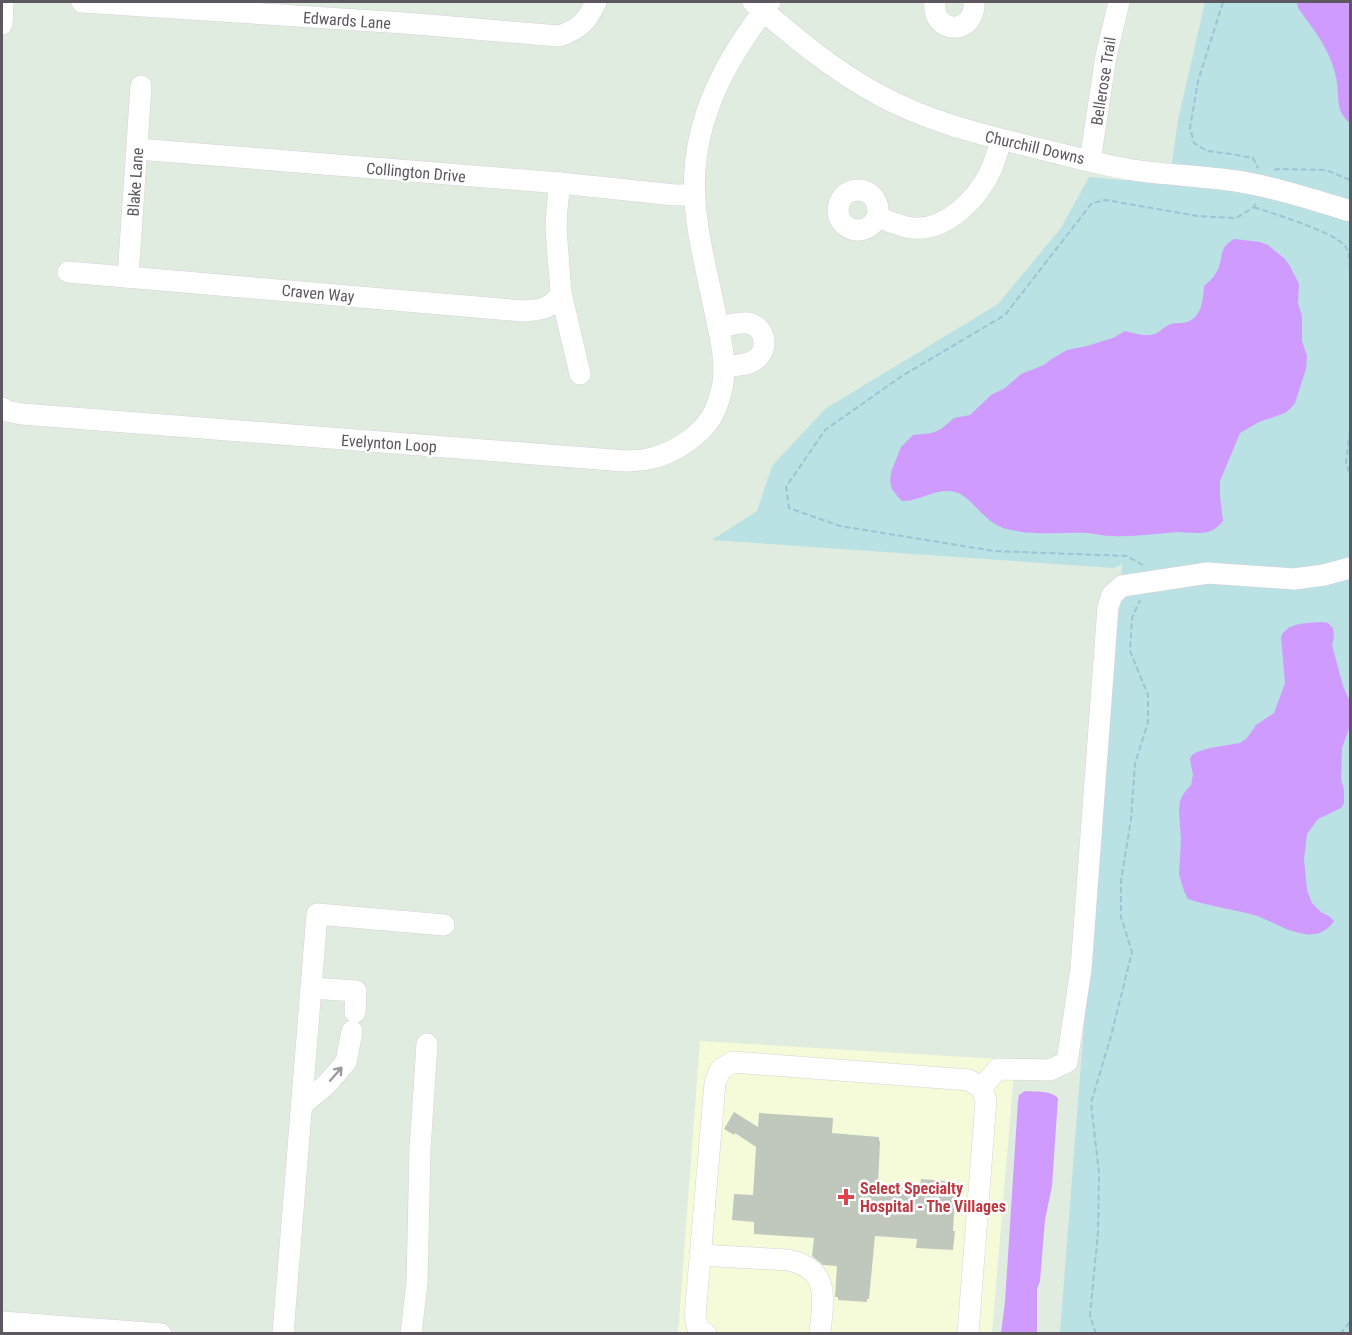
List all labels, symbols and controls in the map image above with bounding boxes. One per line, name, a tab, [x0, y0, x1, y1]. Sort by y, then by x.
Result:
street label: Edwards Lane	[302, 8, 392, 33]
street label: Bellerose Trail	[1087, 35, 1120, 127]
street label: Churchill Downs	[983, 127, 1087, 168]
street label: Blake Lane	[124, 147, 147, 217]
street label: Collington Drive	[365, 159, 466, 186]
street label: Craven Way	[281, 281, 355, 306]
street label: Evelynton Loop	[341, 431, 437, 456]
one-way arrow	[330, 1066, 343, 1082]
place label: Select Specialty Hospital - The Villages	[860, 1179, 1006, 1216]
marker: Select Specialty Hospital - The Villages	[837, 1188, 855, 1206]

